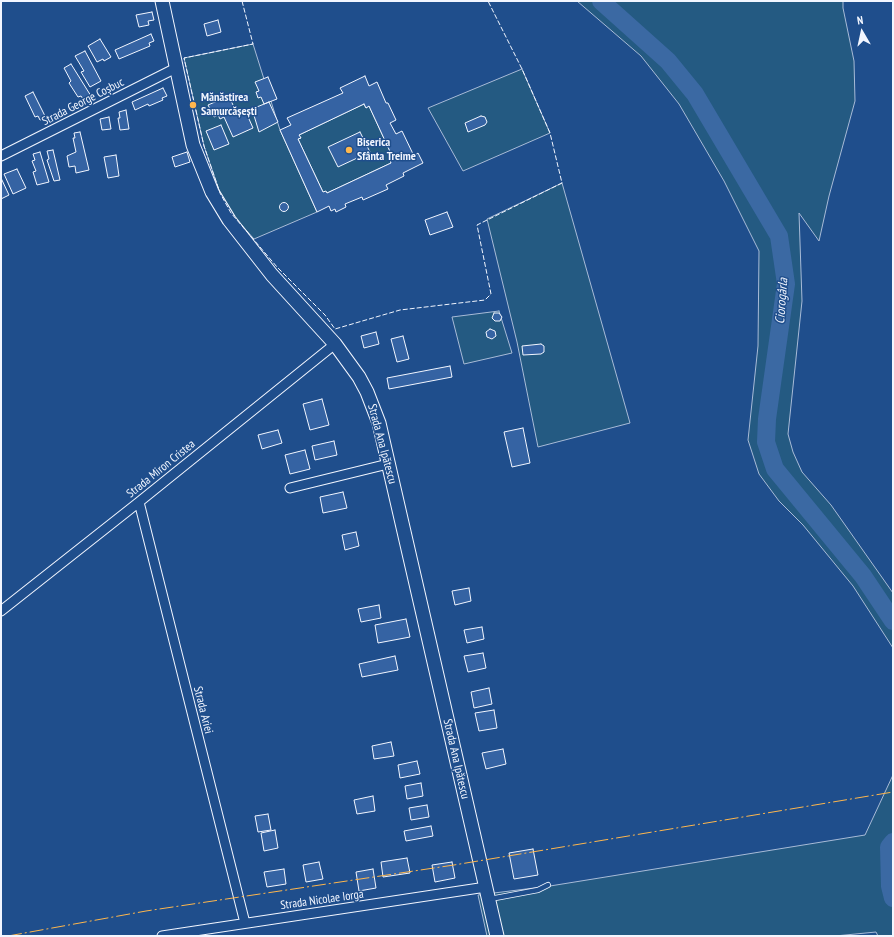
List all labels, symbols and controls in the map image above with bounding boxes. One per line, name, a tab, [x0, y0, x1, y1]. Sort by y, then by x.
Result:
north arrow	[842, 12, 882, 52]
text: N	[856, 13, 864, 28]
street label: Strada George Coșbuc	[40, 75, 126, 129]
place label: Mănăstirea Samurcășești	[201, 91, 257, 119]
marker: Mănăstirea Samurcășești	[188, 100, 198, 110]
place label: Biserica Sfânta Treime	[357, 136, 416, 164]
marker: Biserica Sfânta Treime	[344, 145, 354, 155]
water label: Ciorogârla	[773, 277, 791, 325]
street label: Strada Ana Ipătescu	[364, 403, 400, 485]
street label: Strada Miron Cristea	[124, 437, 198, 501]
street label: Strada Ariei	[190, 685, 216, 735]
street label: Strada Ana Ipătescu	[440, 717, 472, 801]
street label: Strada Nicolae Iorga	[280, 887, 364, 913]

